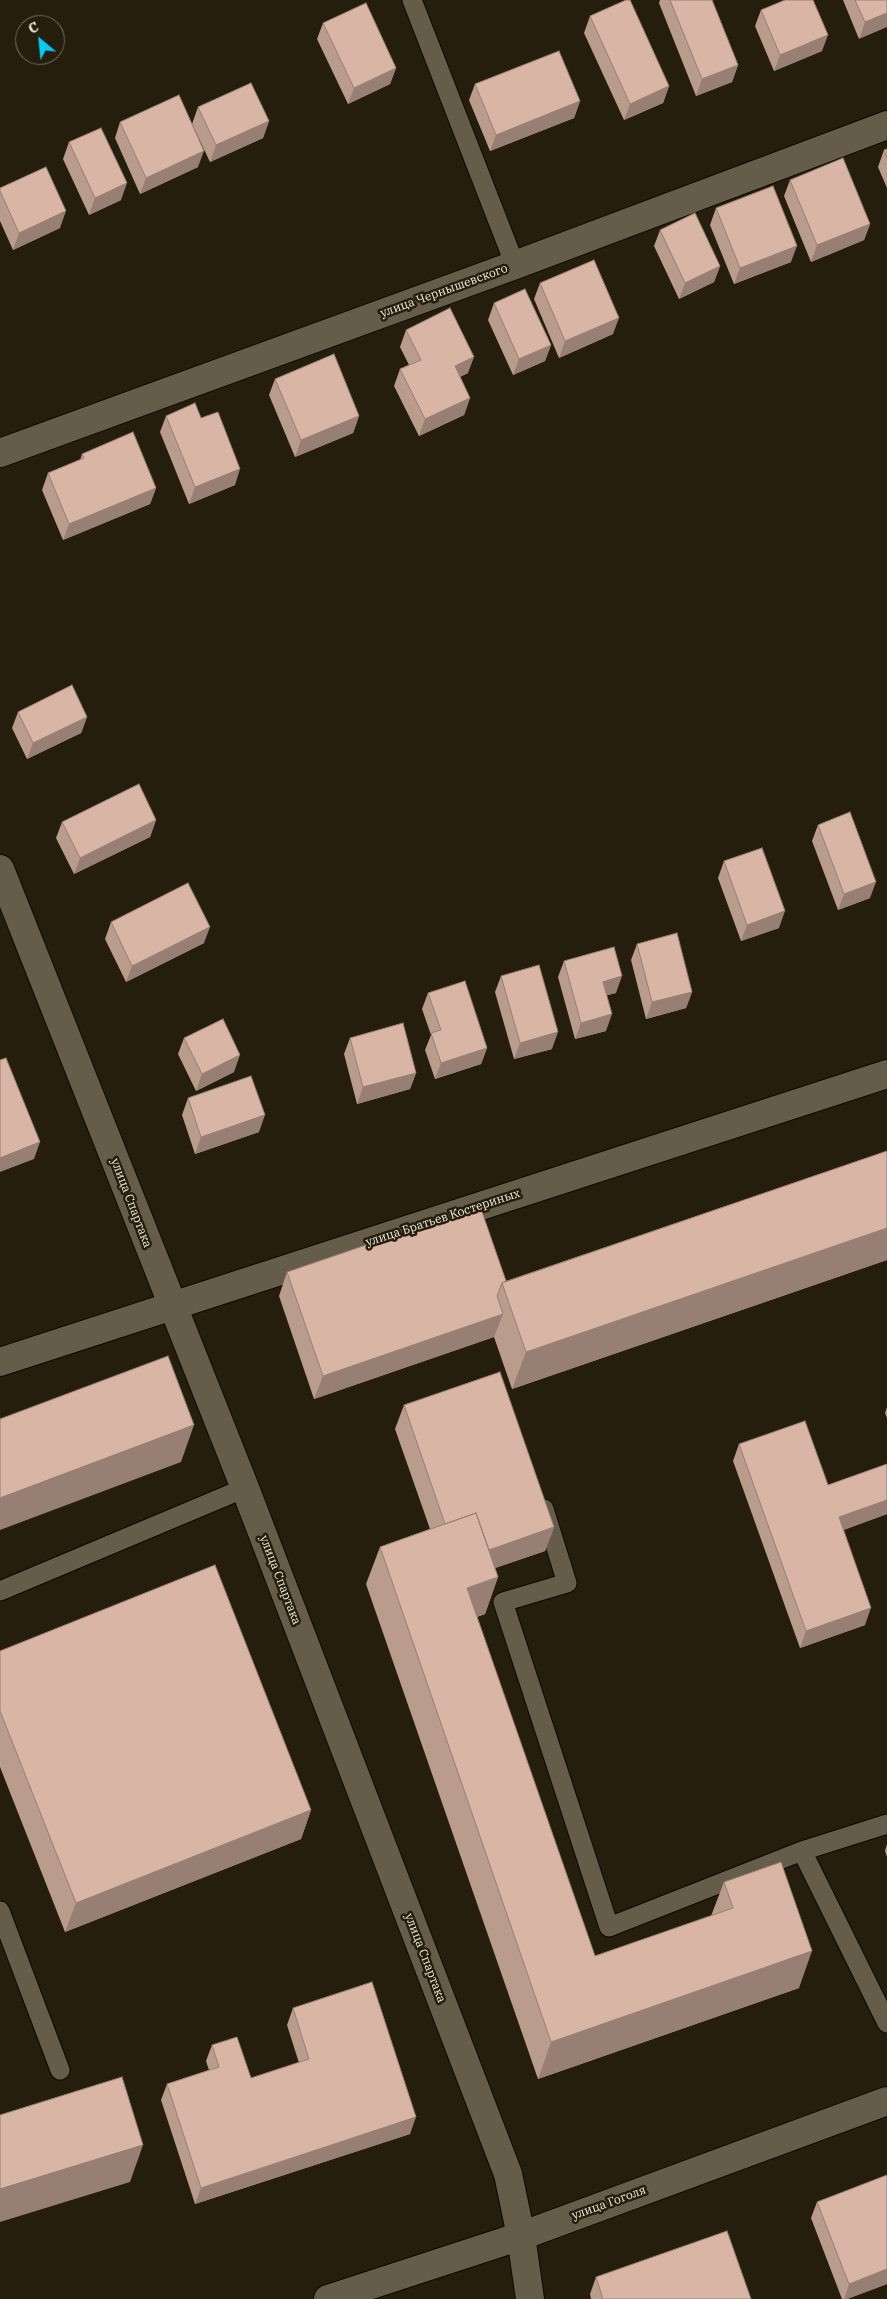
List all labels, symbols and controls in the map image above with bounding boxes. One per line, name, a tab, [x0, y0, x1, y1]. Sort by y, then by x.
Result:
north arrow	[15, 15, 65, 65]
text: С	[25, 18, 42, 38]
street label: улица Чернышевского	[378, 261, 510, 321]
street label: улица Спартака	[107, 1156, 155, 1250]
street label: улица Братьев Костериных	[364, 1186, 522, 1250]
street label: улица Спартака	[256, 1533, 304, 1627]
street label: улица Спартака	[401, 1911, 449, 2005]
street label: улица Гоголя	[570, 2183, 648, 2223]

